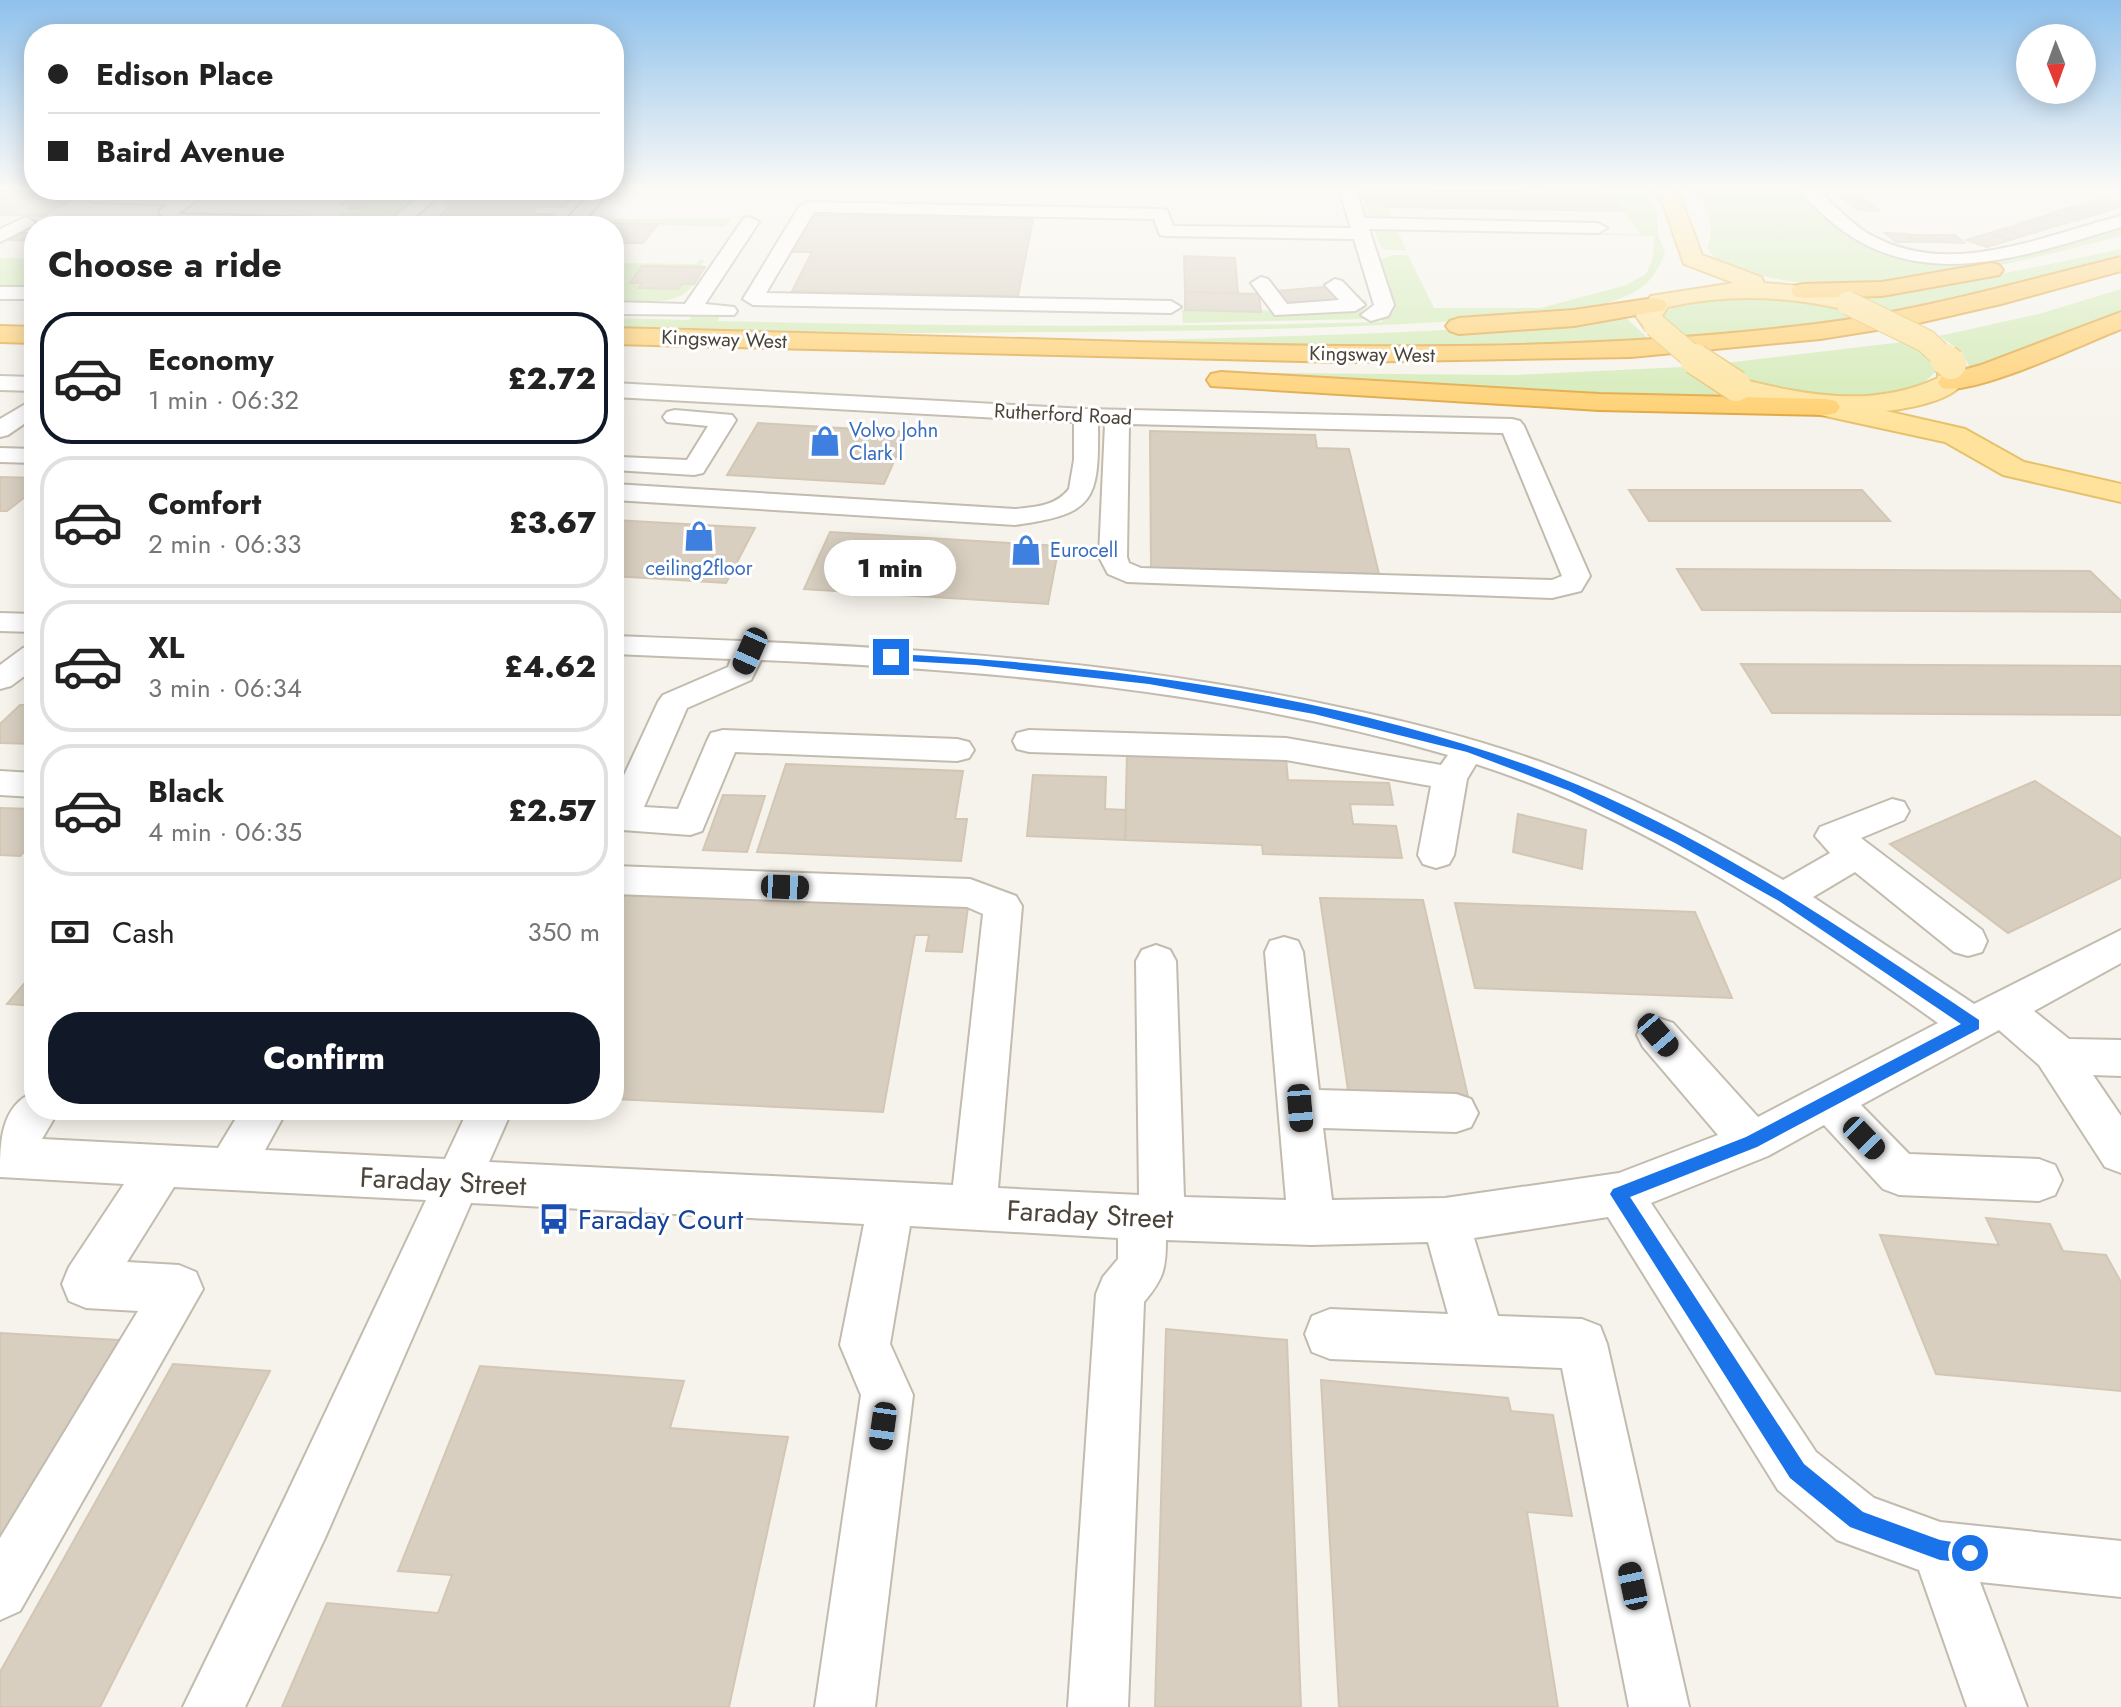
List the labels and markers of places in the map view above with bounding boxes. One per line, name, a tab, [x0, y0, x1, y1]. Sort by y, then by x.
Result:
place label: Volvo John Clark l	[849, 416, 938, 468]
shop icon: Volvo John Clark l	[808, 424, 842, 458]
shop icon: ceiling2floor	[682, 519, 716, 553]
shop icon: Eurocell	[1009, 533, 1043, 567]
place label: Eurocell	[1050, 536, 1118, 565]
place label: ceiling2floor	[645, 554, 753, 583]
place label: Faraday Court	[578, 1199, 743, 1240]
bus stop icon: Faraday Court	[537, 1202, 571, 1236]

